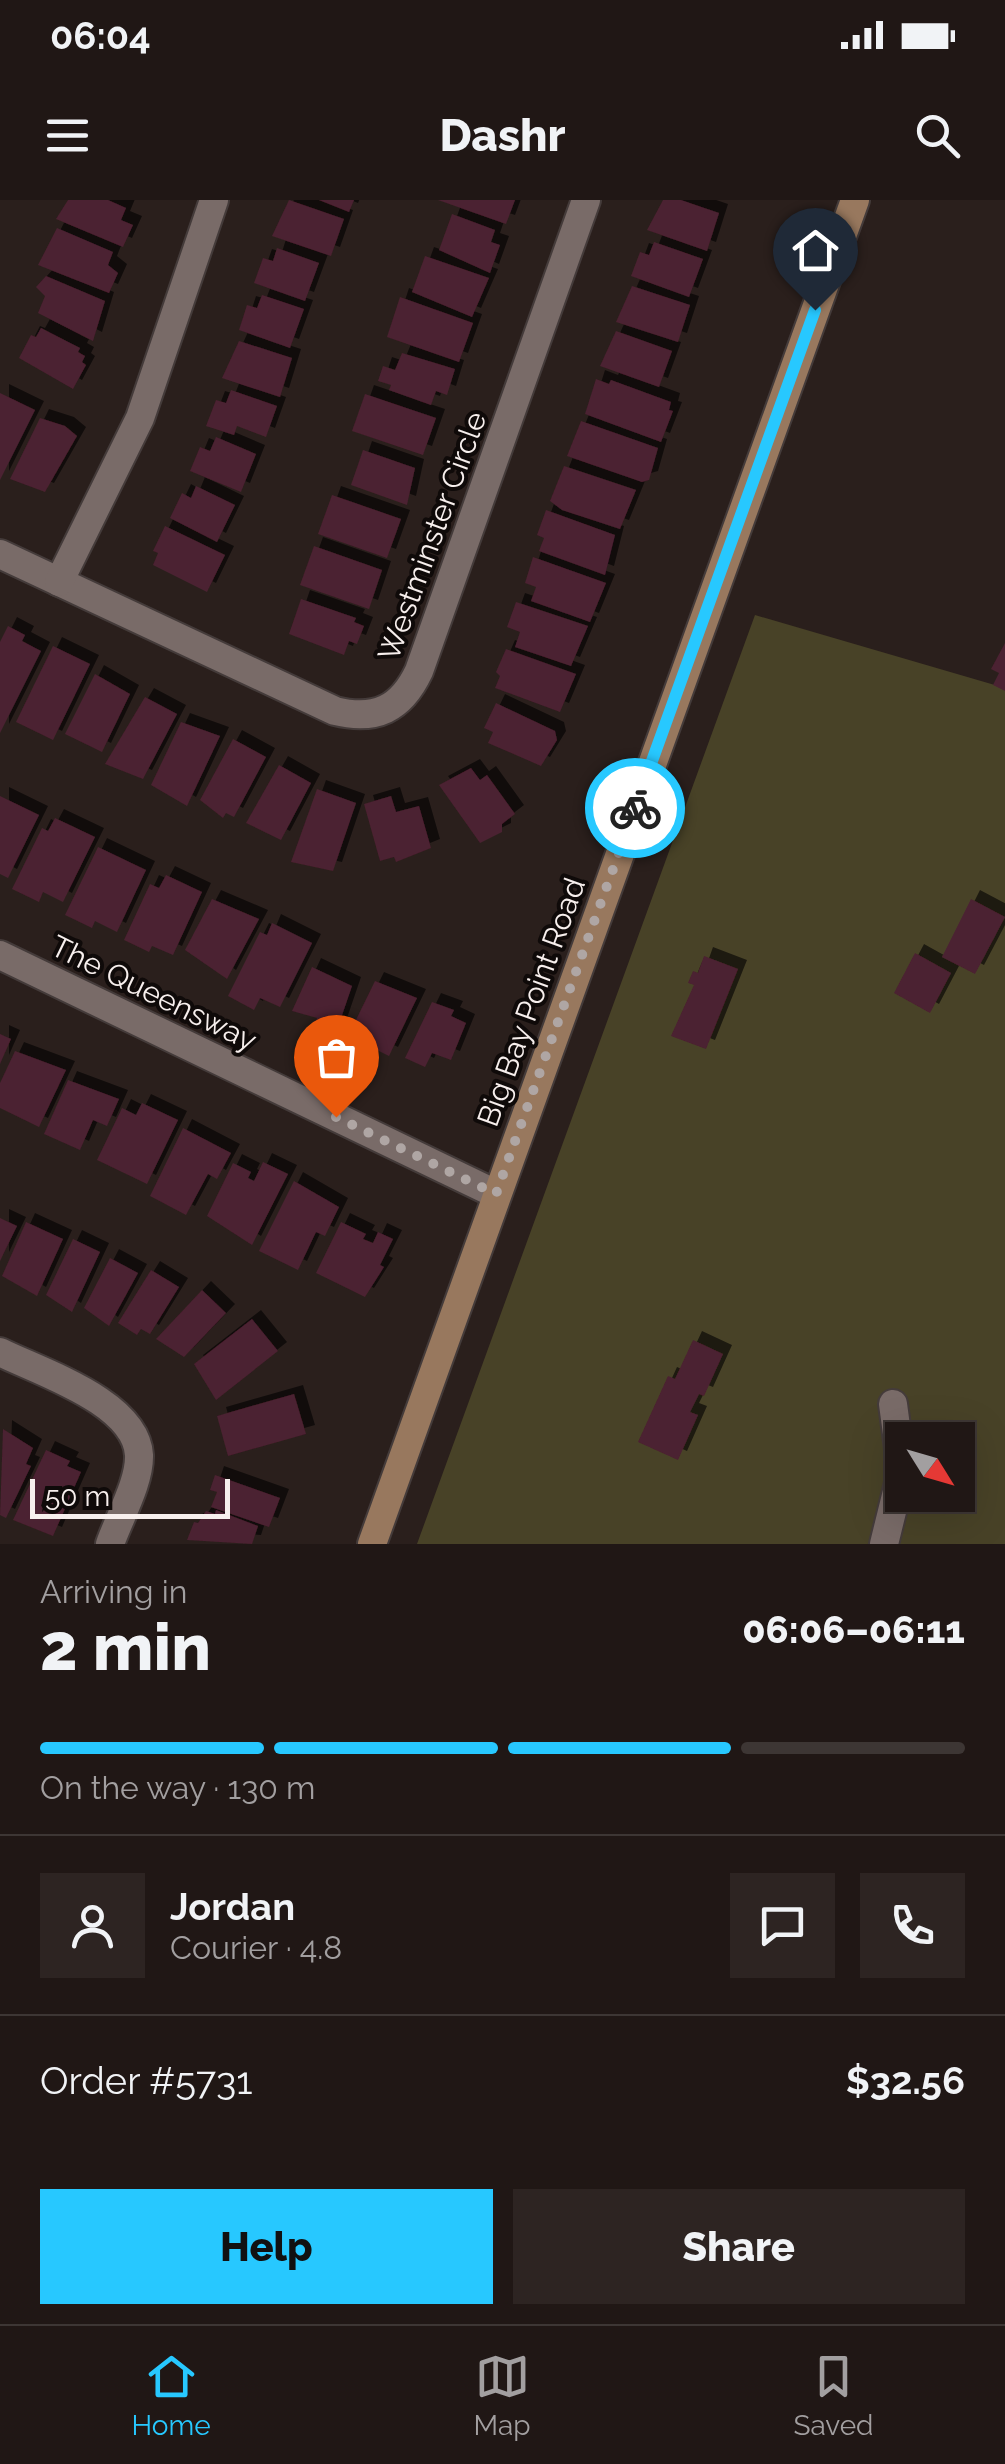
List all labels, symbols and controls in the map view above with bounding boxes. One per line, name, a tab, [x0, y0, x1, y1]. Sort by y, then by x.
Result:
text: 06:04	[50, 13, 151, 58]
icon: menu	[40, 108, 95, 163]
icon: search	[910, 108, 965, 163]
text: Dashr	[439, 109, 566, 162]
pin	[773, 208, 858, 311]
icon: home	[788, 223, 843, 278]
street label: Westminster Circle	[371, 407, 493, 665]
courier	[585, 758, 685, 858]
icon: bike	[608, 781, 663, 836]
street label: Big Bay Point Road	[470, 873, 592, 1131]
street label: The Queensway	[45, 928, 263, 1058]
pin	[294, 1015, 379, 1118]
icon: bag	[309, 1030, 364, 1085]
north arrow	[885, 1422, 975, 1512]
map controls	[885, 1422, 975, 1512]
scale bar	[30, 1474, 230, 1518]
text: 50 m	[45, 1480, 110, 1513]
text: Arriving in	[40, 1573, 187, 1610]
text: 06:06–06:11	[742, 1607, 965, 1652]
text: 2 min	[40, 1609, 211, 1685]
text: On the way · 130 m	[40, 1769, 316, 1806]
button: person	[40, 1873, 145, 1978]
button: chat	[730, 1873, 835, 1978]
button: phone	[860, 1873, 965, 1978]
text: Jordan	[170, 1884, 295, 1929]
text: Courier · 4.8	[170, 1929, 342, 1966]
text: Order #5731	[40, 2058, 253, 2103]
text: $32.56	[846, 2058, 965, 2103]
button: Help	[40, 2189, 493, 2304]
button: Share	[513, 2189, 965, 2304]
tab: Home	[131, 2349, 211, 2442]
tab: Map	[474, 2349, 531, 2442]
tab: Saved	[793, 2349, 874, 2442]

